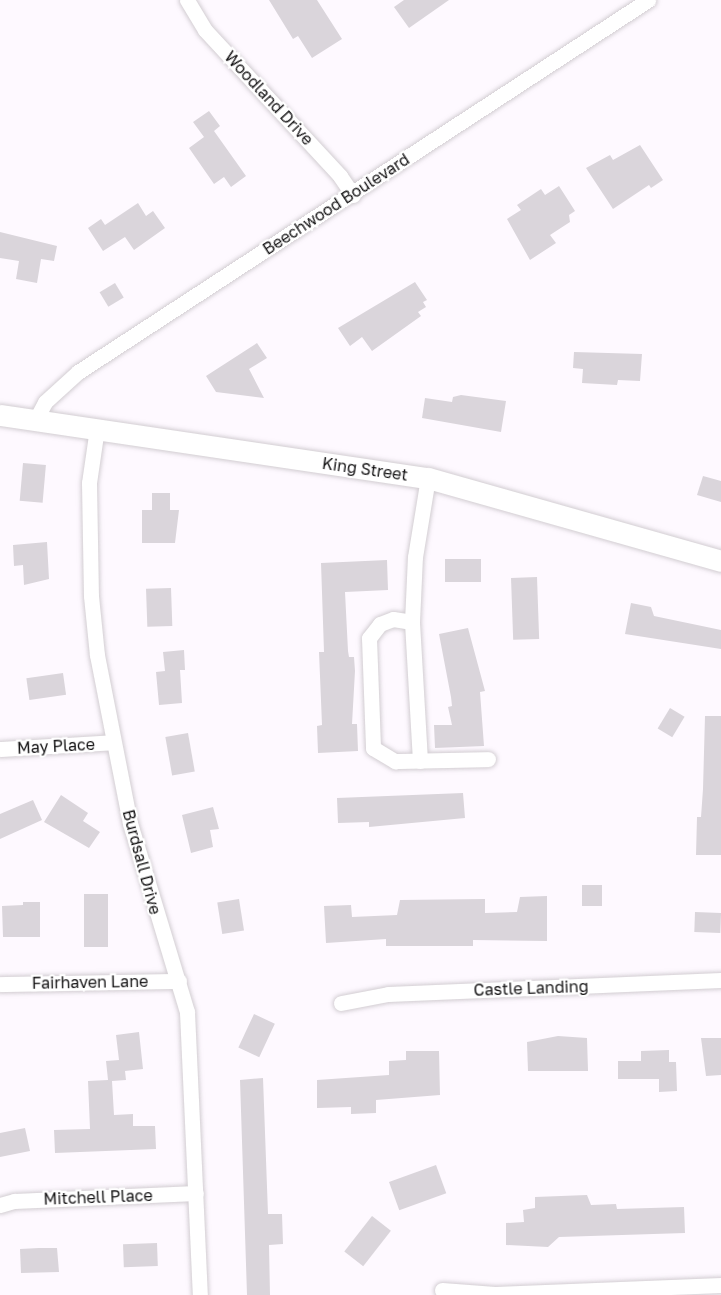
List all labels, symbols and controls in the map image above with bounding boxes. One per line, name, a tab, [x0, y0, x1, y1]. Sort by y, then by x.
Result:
street label: Woodland Drive	[221, 47, 317, 149]
street label: Beechwood Boulevard	[259, 149, 413, 259]
street label: King Street	[321, 453, 409, 485]
street label: May Place	[17, 734, 95, 758]
street label: Burdsall Drive	[119, 807, 165, 917]
street label: Fairhaven Lane	[32, 971, 148, 993]
street label: Castle Landing	[473, 976, 589, 1000]
street label: Mitchell Place	[43, 1186, 153, 1208]

